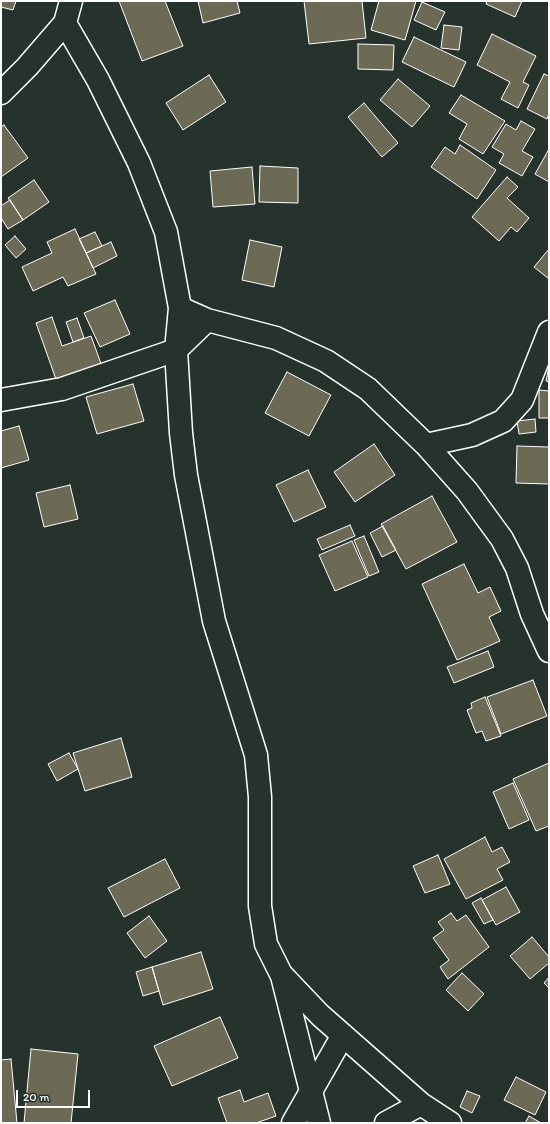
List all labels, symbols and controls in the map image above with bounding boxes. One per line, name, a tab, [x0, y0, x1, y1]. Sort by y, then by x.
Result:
scale bar	[18, 1082, 92, 1108]
text: 20 m	[23, 1090, 50, 1104]

